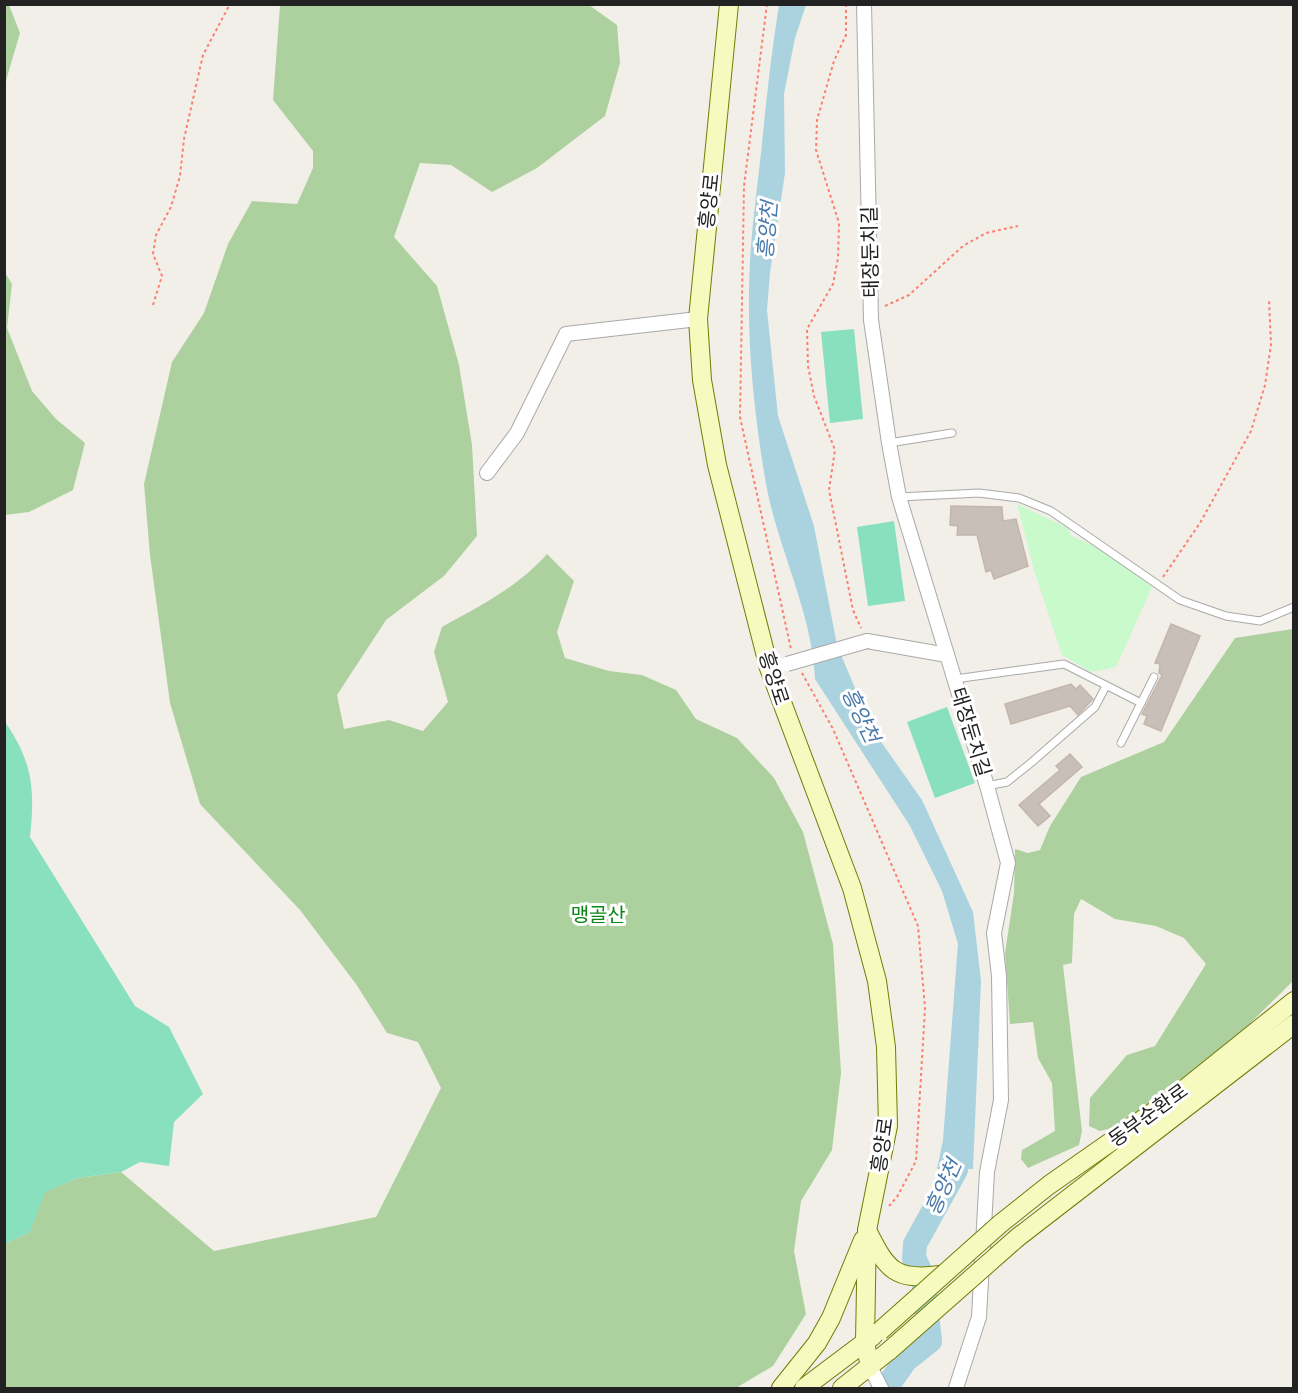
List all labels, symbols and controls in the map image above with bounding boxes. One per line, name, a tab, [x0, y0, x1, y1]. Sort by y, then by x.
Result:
street label: 흥양로	[694, 172, 724, 230]
water label: 흥양천	[752, 197, 782, 260]
street label: 태장둔치길	[857, 206, 883, 298]
street label: 흥양로	[754, 648, 794, 708]
water label: 흥양천	[837, 683, 886, 749]
street label: 태장둔치길	[946, 685, 996, 779]
park label: 맹골산	[570, 903, 626, 927]
street label: 동부순환로	[1104, 1078, 1192, 1152]
street label: 흥양로	[866, 1116, 898, 1174]
water label: 흥양천	[920, 1153, 967, 1219]

